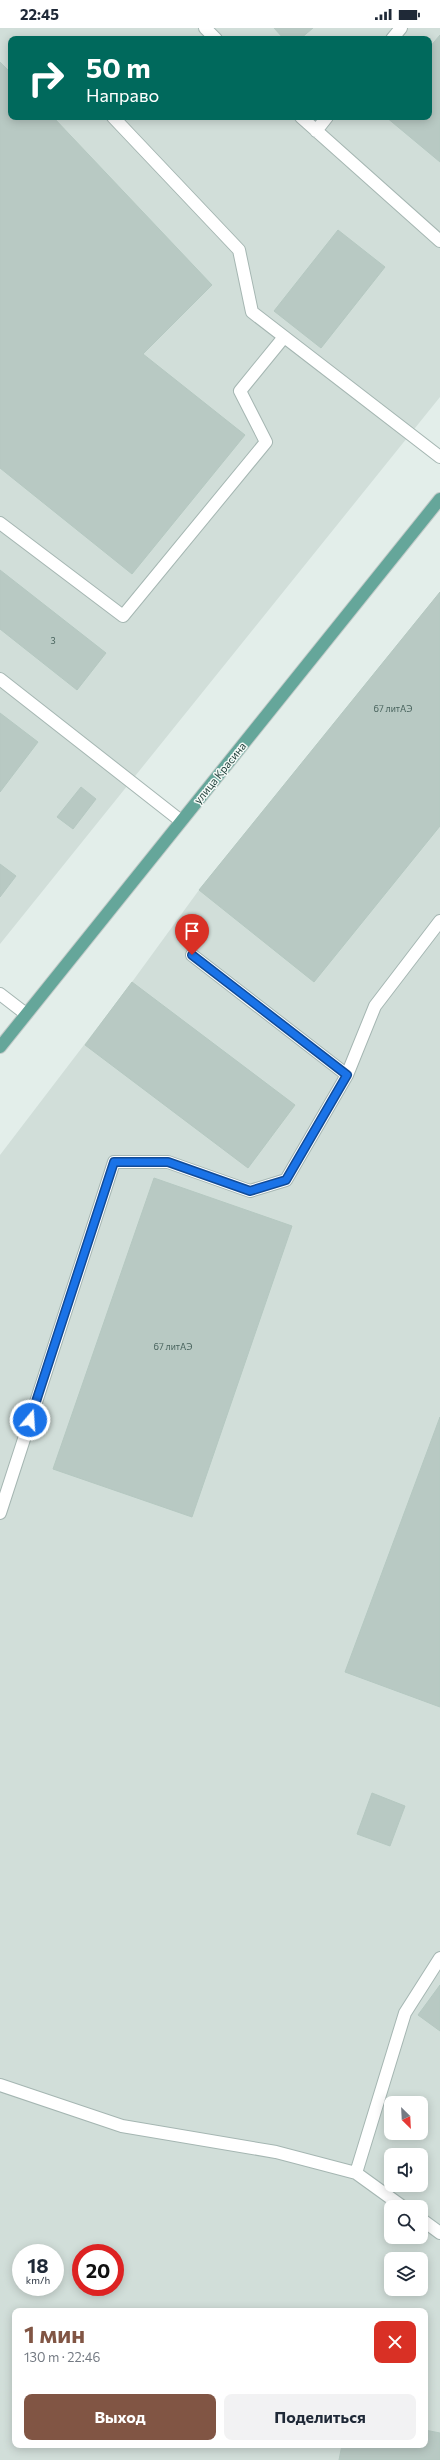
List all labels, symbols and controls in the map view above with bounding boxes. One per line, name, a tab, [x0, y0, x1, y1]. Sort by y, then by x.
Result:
text: 22:45	[20, 5, 59, 23]
text: 50 m	[86, 50, 151, 84]
icon: right	[20, 52, 72, 104]
text: Направо	[86, 84, 159, 106]
house number: 3	[50, 635, 56, 646]
house number: 67 литАЭ	[374, 703, 412, 714]
street label: улица Красина	[191, 739, 248, 806]
pin	[175, 914, 209, 955]
icon: arrive	[181, 920, 203, 942]
house number: 67 литАЭ	[154, 1341, 192, 1352]
position arrow	[9, 1399, 51, 1441]
north arrow	[384, 2096, 428, 2140]
map controls	[384, 2096, 428, 2296]
button: sound	[384, 2148, 428, 2192]
button: search	[384, 2200, 428, 2244]
speed limit sign: 20	[72, 2244, 124, 2296]
button: layers	[384, 2252, 428, 2296]
text: 18	[27, 2253, 49, 2277]
text: km/h	[26, 2274, 50, 2286]
text: 1 мин	[24, 2319, 85, 2348]
button: close	[374, 2321, 416, 2363]
text: 130 m · 22:46	[24, 2349, 101, 2365]
button: Выход	[24, 2394, 216, 2440]
button: Поделиться	[224, 2394, 416, 2440]

